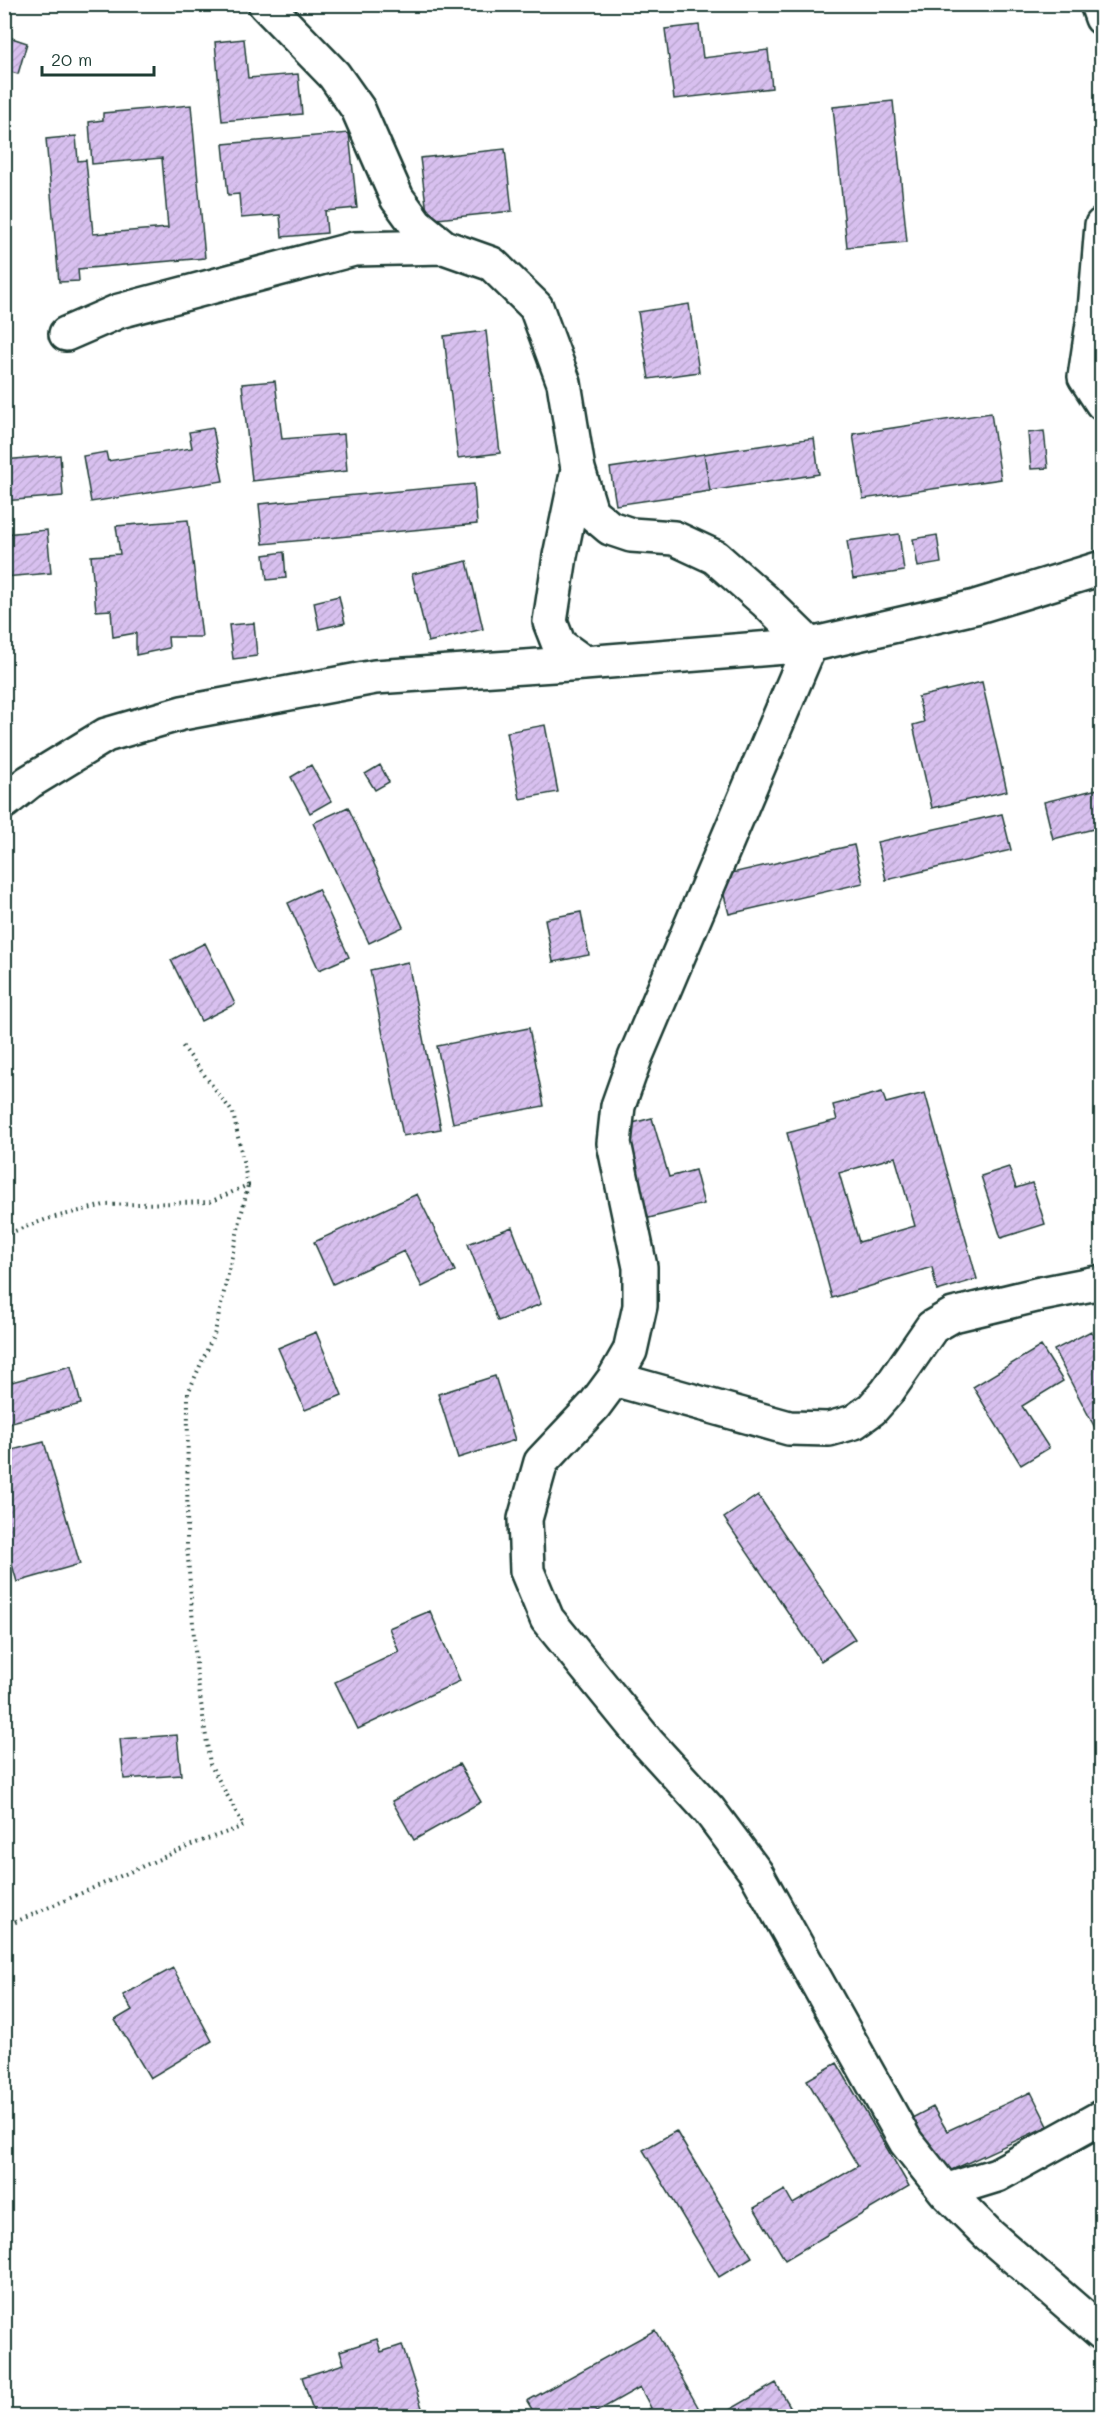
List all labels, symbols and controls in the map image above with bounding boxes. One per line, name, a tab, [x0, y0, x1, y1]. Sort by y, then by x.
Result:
scale bar	[42, 39, 154, 77]
text: 20 m	[51, 47, 92, 71]

